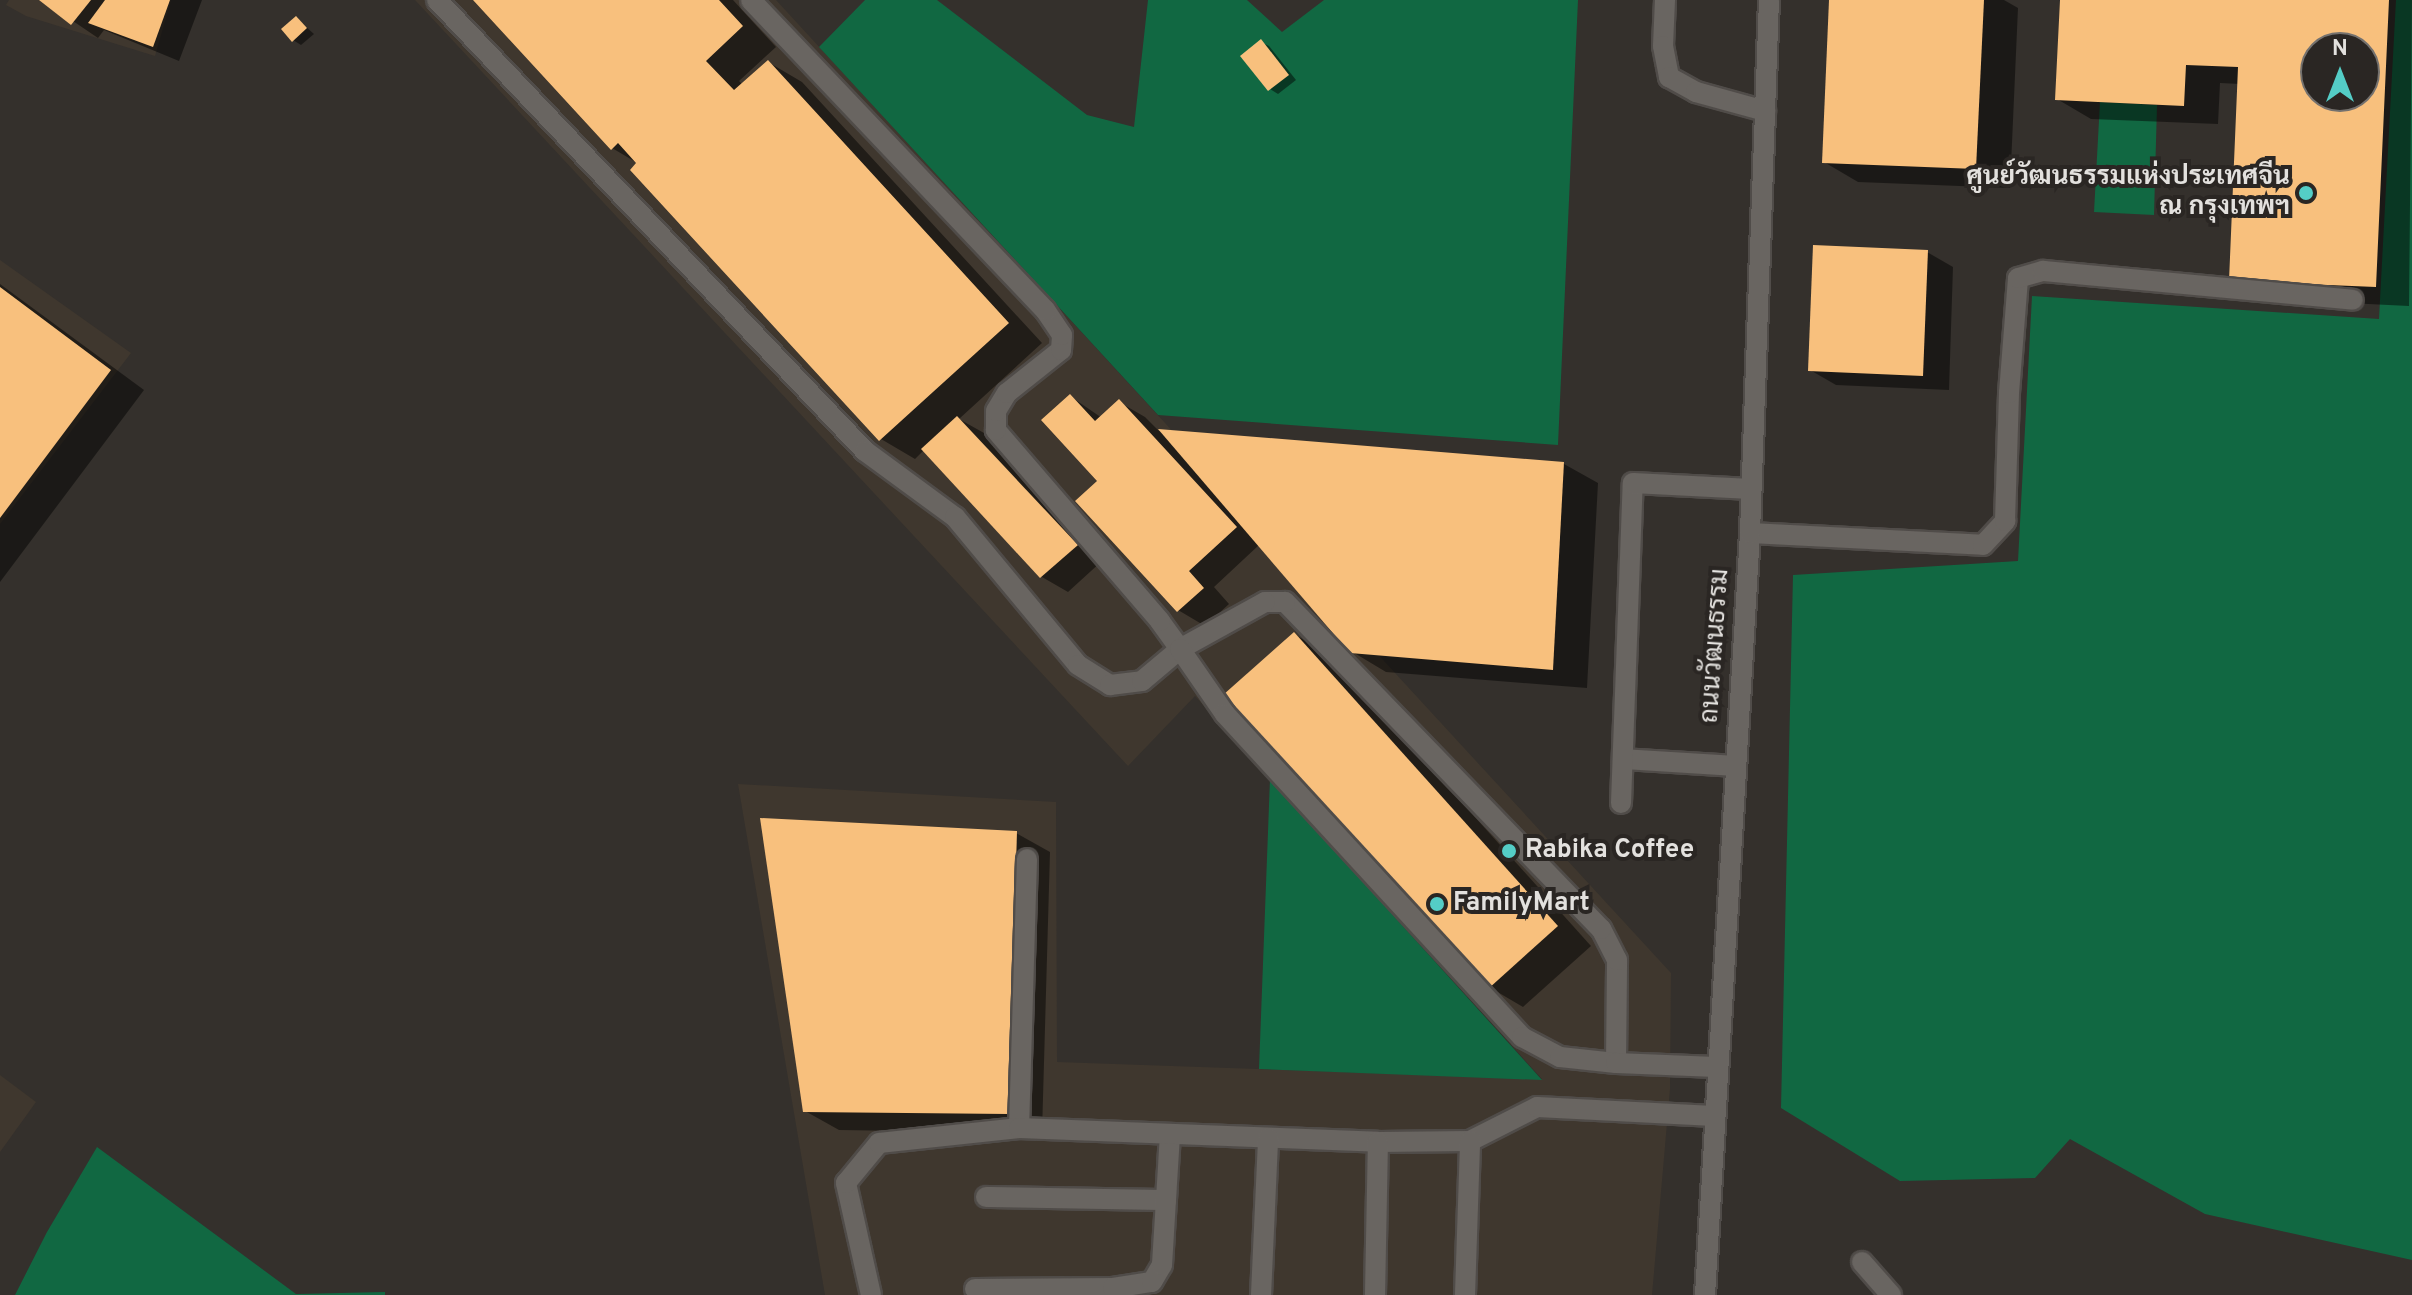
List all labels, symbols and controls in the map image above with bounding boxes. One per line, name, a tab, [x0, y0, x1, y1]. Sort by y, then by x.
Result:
north arrow	[2300, 32, 2380, 112]
text: N	[2332, 36, 2348, 63]
place label: ศูนย์วัฒนธรรมแห่งประเทศจีน ณ กรุงเทพฯ	[1967, 162, 2290, 224]
marker: ศูนย์วัฒนธรรมแห่งประเทศจีน ณ กรุงเทพฯ	[2297, 184, 2315, 202]
street label: ถนนวัฒนธรรม	[1695, 568, 1737, 724]
place label: Rabika Coffee	[1525, 835, 1694, 867]
marker: Rabika Coffee	[1500, 842, 1518, 860]
place label: FamilyMart	[1453, 888, 1590, 920]
marker: FamilyMart	[1428, 895, 1446, 913]

